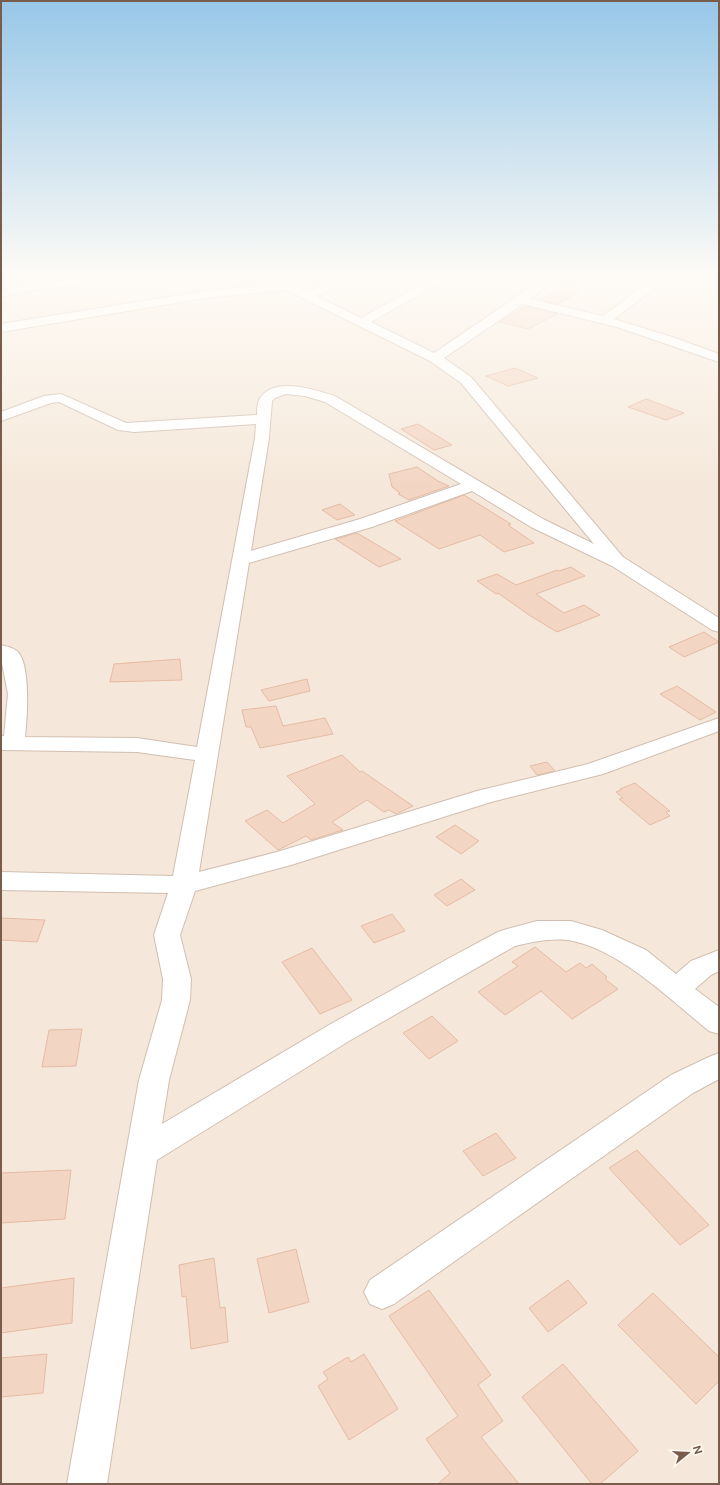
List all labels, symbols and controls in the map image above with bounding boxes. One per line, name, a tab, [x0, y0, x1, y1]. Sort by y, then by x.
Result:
north arrow	[668, 1433, 708, 1473]
text: N	[690, 1444, 705, 1456]

